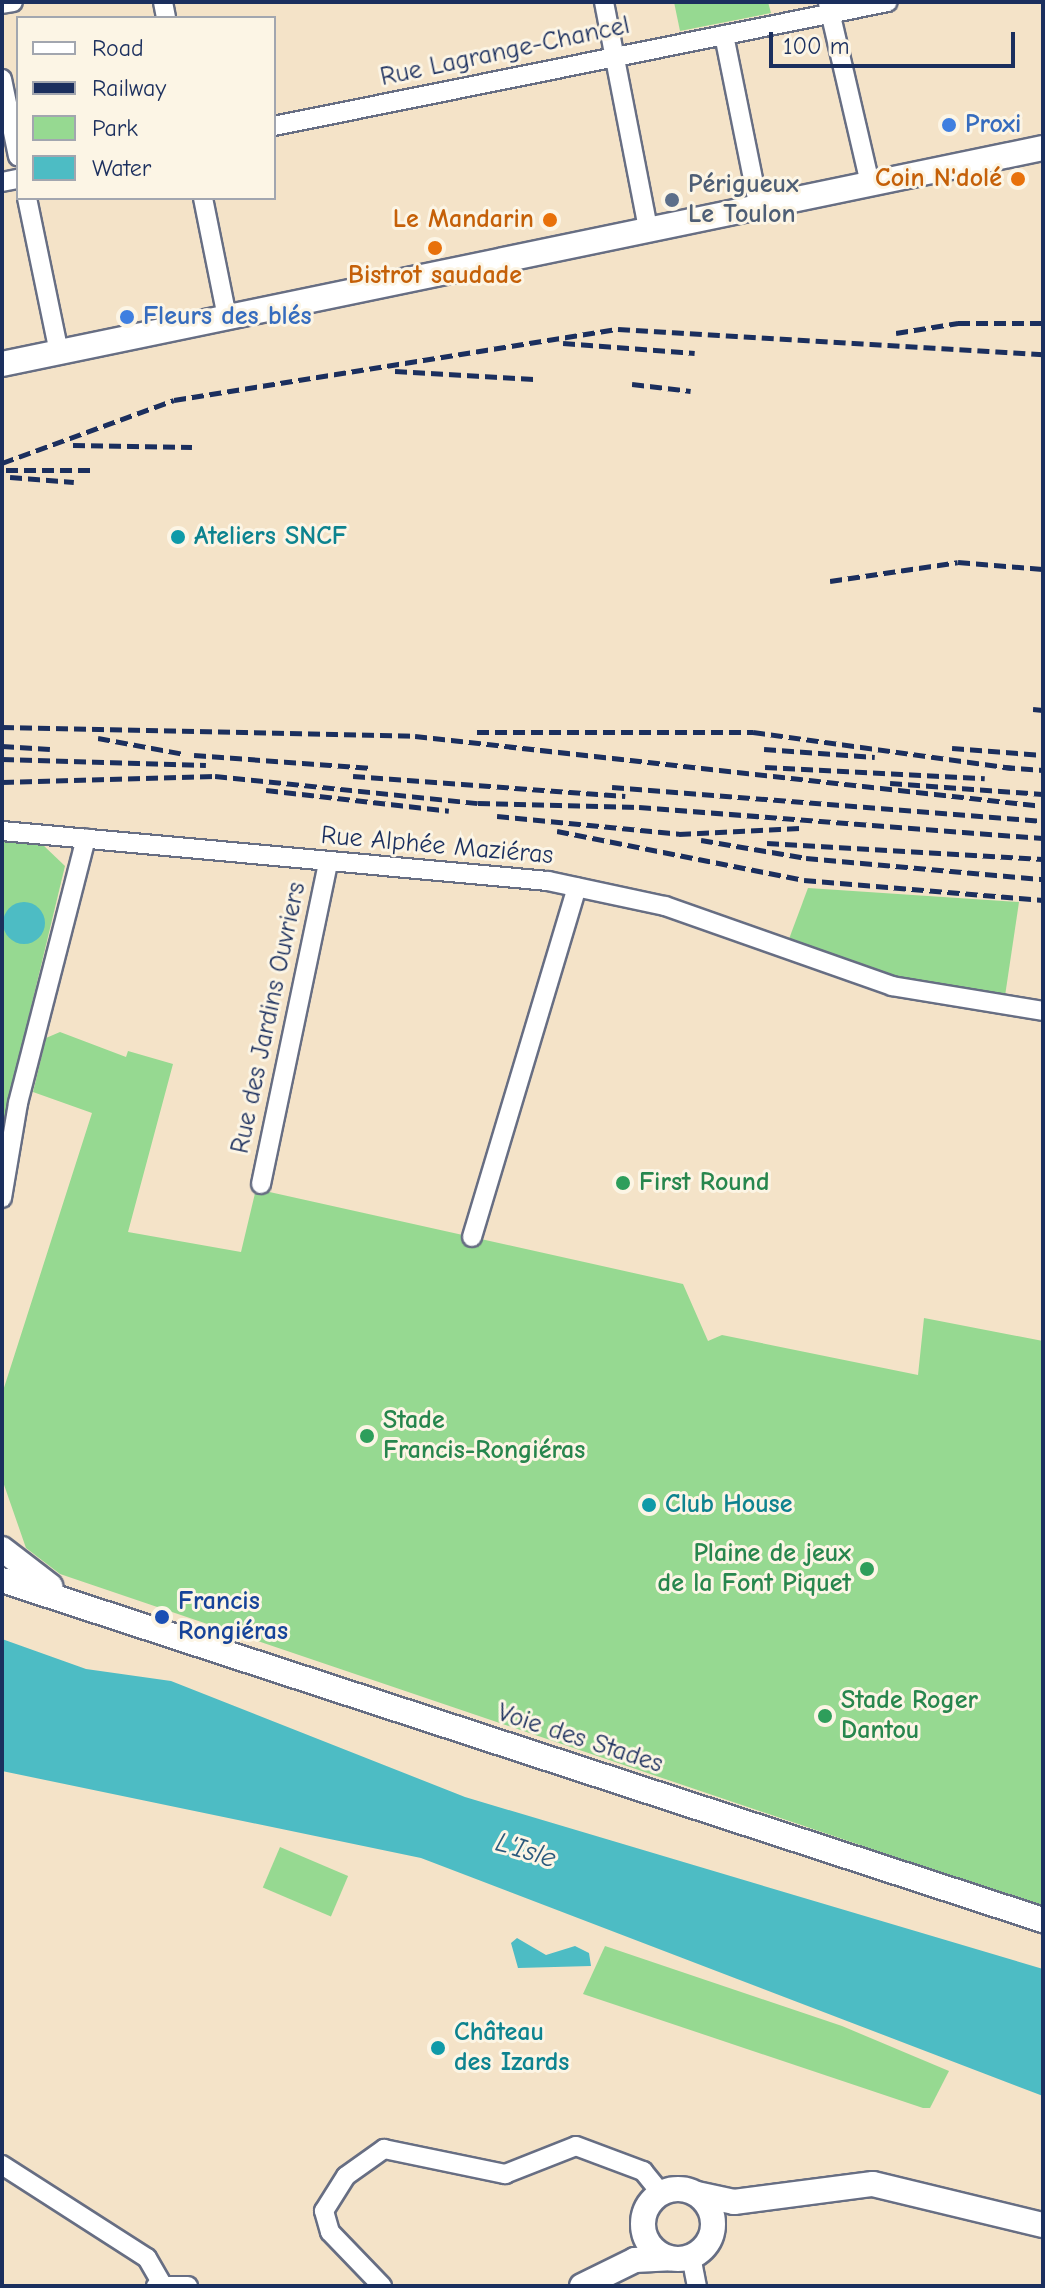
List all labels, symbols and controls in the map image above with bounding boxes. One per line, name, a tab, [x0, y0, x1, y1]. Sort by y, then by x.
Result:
street label: Rue Lagrange-Chancel	[377, 10, 633, 94]
legend	[16, 16, 276, 200]
scale bar	[773, 16, 1019, 66]
text: 100 m	[783, 32, 850, 60]
text: Road	[92, 34, 144, 62]
text: Railway	[92, 74, 166, 102]
place label: Proxi	[965, 109, 1021, 141]
text: Park	[92, 114, 138, 142]
marker: Proxi	[940, 116, 958, 134]
text: Water	[92, 154, 151, 182]
place label: Coin N'dolé	[875, 163, 1002, 195]
place label: Périgueux Le Toulon	[688, 169, 799, 230]
marker: Coin N'dolé	[1009, 170, 1027, 188]
marker: Périgueux Le Toulon	[663, 191, 681, 209]
place label: Le Mandarin	[393, 204, 534, 236]
marker: Le Mandarin	[541, 211, 559, 229]
marker: Bistrot saudade	[426, 239, 444, 257]
place label: Bistrot saudade	[348, 260, 522, 292]
place label: Fleurs des blés	[143, 301, 312, 333]
marker: Fleurs des blés	[118, 308, 136, 326]
place label: Ateliers SNCF	[194, 521, 347, 553]
marker: Ateliers SNCF	[169, 528, 187, 546]
street label: Rue Alphée Maziéras	[319, 820, 555, 872]
street label: Rue des Jardins Ouvriers	[225, 880, 313, 1156]
place label: First Round	[639, 1167, 769, 1199]
marker: First Round	[614, 1174, 632, 1192]
place label: Stade Francis-Rongiéras	[383, 1405, 585, 1466]
marker: Stade Francis-Rongiéras	[358, 1427, 376, 1445]
place label: Club House	[665, 1489, 792, 1521]
marker: Club House	[640, 1496, 658, 1514]
place label: Plaine de jeux de la Font Piquet	[658, 1538, 851, 1600]
marker: Plaine de jeux de la Font Piquet	[858, 1560, 876, 1578]
place label: Francis Rongiéras	[178, 1586, 288, 1648]
marker: Francis Rongiéras	[153, 1608, 171, 1626]
place label: Stade Roger Dantou	[841, 1685, 978, 1746]
street label: Voie des Stades	[493, 1698, 667, 1780]
marker: Stade Roger Dantou	[816, 1707, 834, 1725]
water label: L'Isle	[492, 1825, 560, 1875]
place label: Château des Izards	[454, 2017, 569, 2078]
marker: Château des Izards	[429, 2039, 447, 2057]

